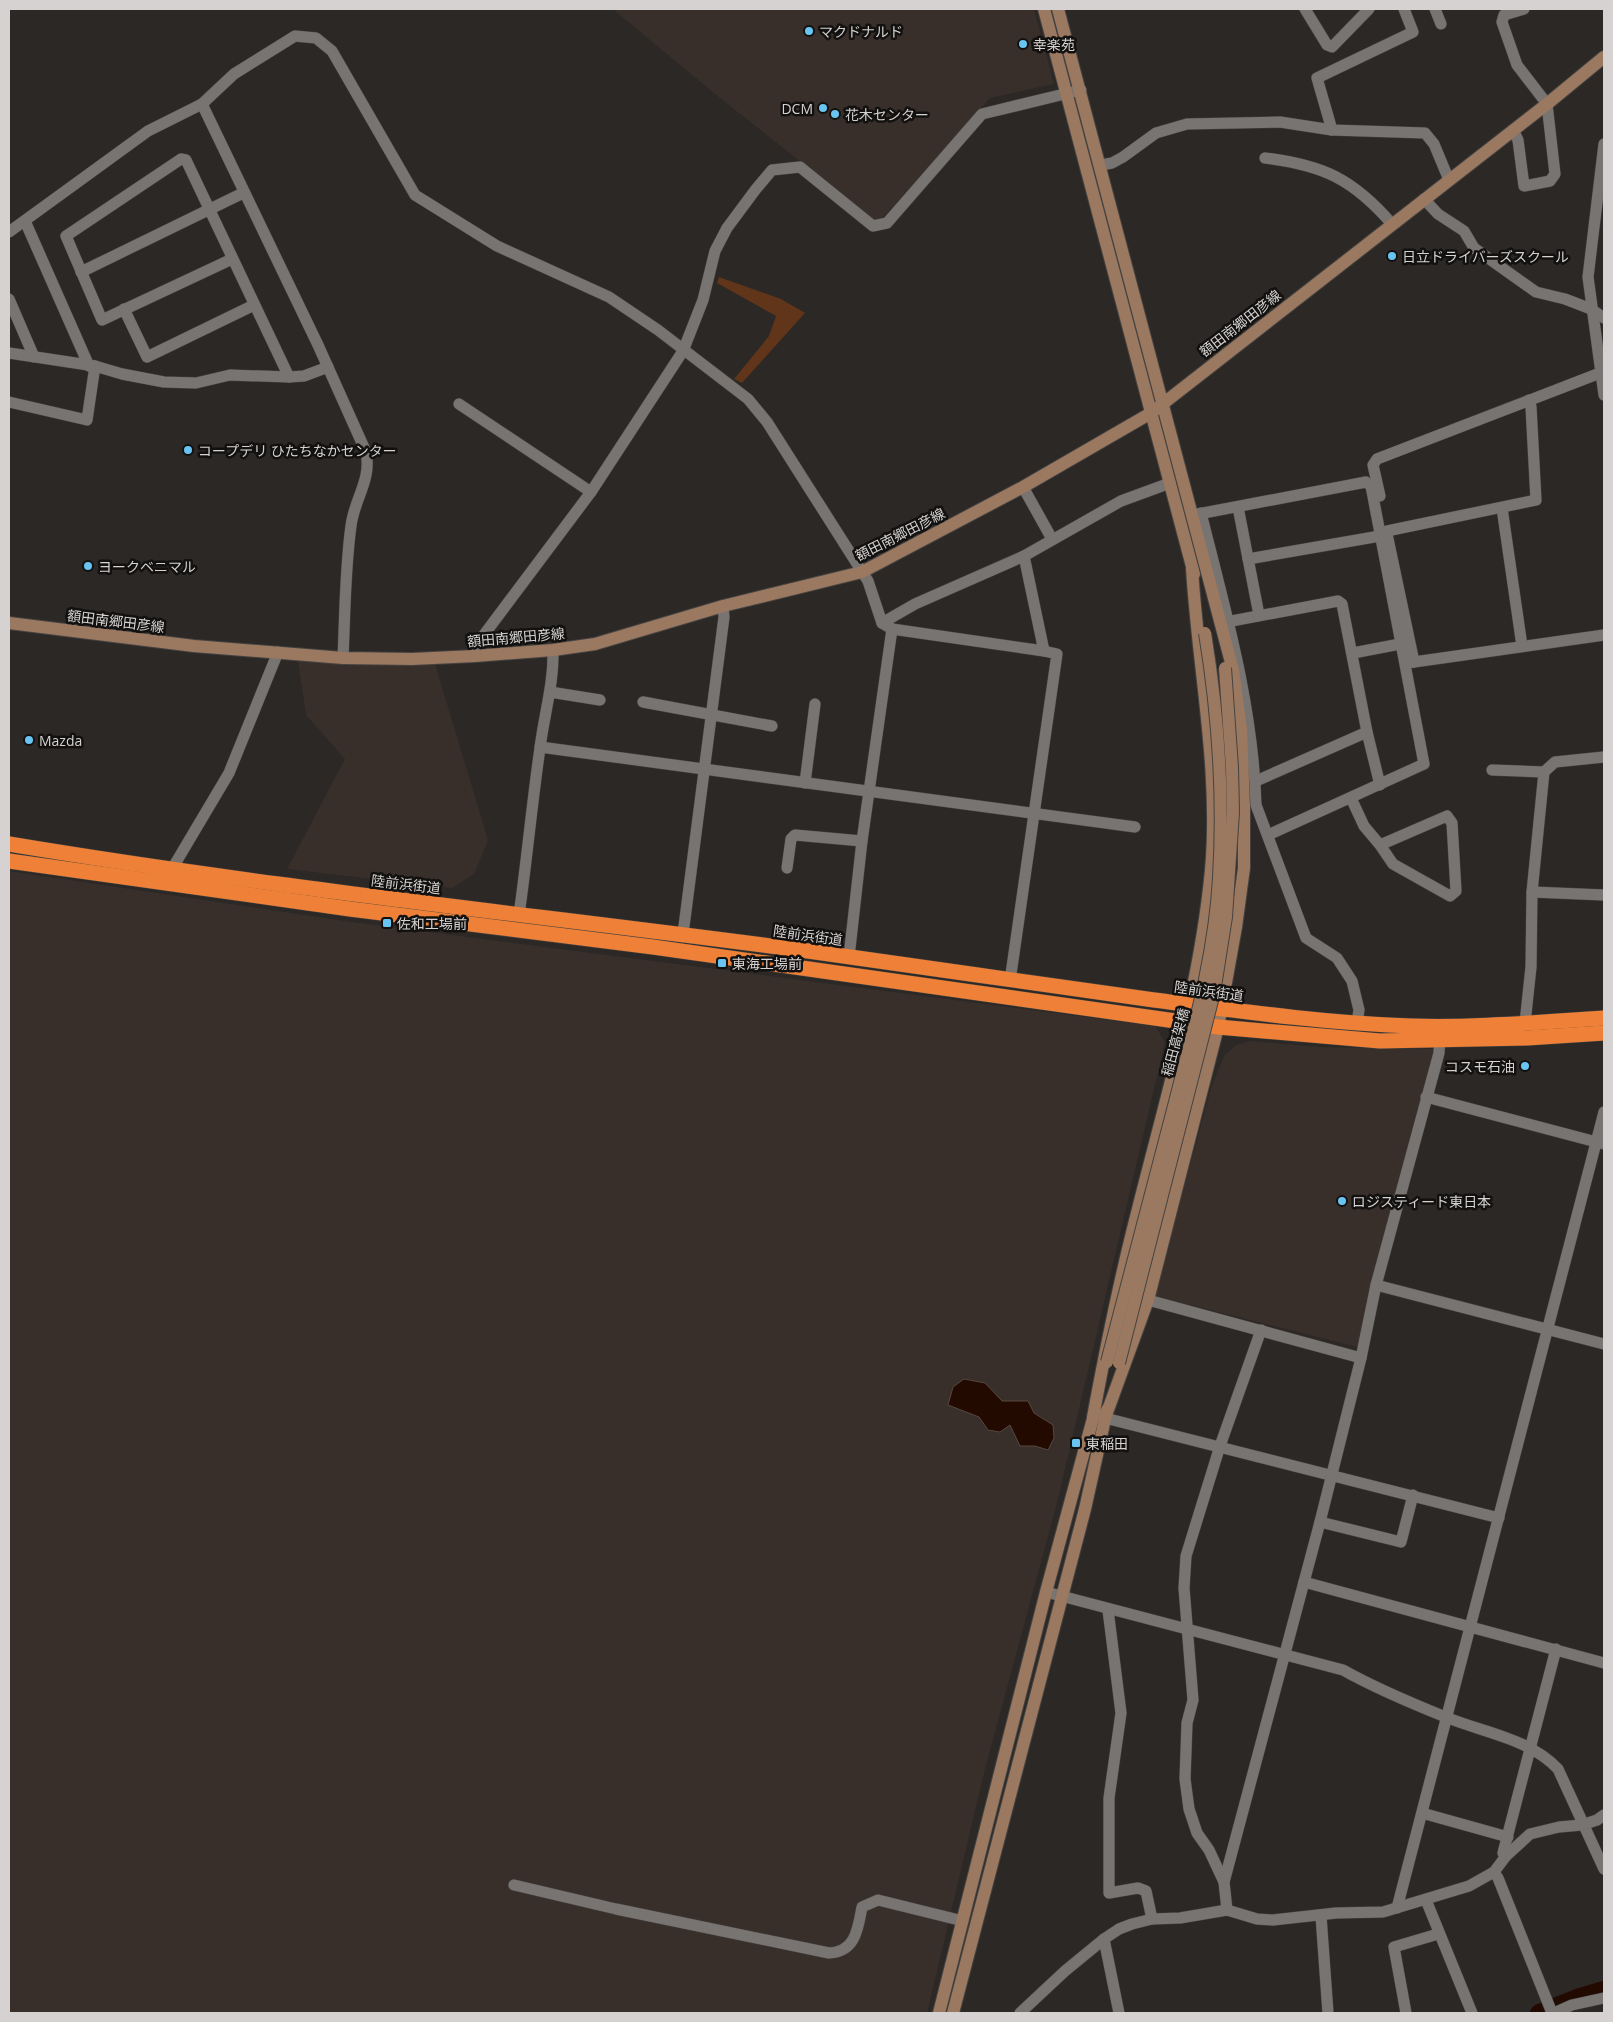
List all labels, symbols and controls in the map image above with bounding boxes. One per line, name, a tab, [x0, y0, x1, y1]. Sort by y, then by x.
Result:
place label: マクドナルド	[819, 22, 903, 41]
marker: マクドナルド	[803, 25, 815, 37]
place label: 幸楽苑	[1033, 35, 1075, 54]
marker: 幸楽苑	[1017, 38, 1029, 50]
place label: DCM	[781, 99, 813, 118]
marker: DCM	[817, 102, 829, 114]
place label: 花木センター	[845, 105, 929, 124]
marker: 花木センター	[829, 108, 841, 120]
place label: 日立ドライバーズスクール	[1402, 247, 1569, 266]
marker: 日立ドライバーズスクール	[1386, 250, 1398, 262]
street label: 額田南郷田彦線	[1196, 285, 1284, 361]
place label: コープデリ ひたちなかセンター	[198, 441, 397, 460]
marker: コープデリ ひたちなかセンター	[182, 444, 194, 456]
street label: 額田南郷田彦線	[852, 503, 948, 565]
place label: ヨークベニマル	[98, 557, 196, 576]
marker: ヨークベニマル	[82, 560, 94, 572]
street label: 額田南郷田彦線	[66, 606, 166, 636]
street label: 額田南郷田彦線	[466, 623, 566, 651]
place label: Mazda	[39, 731, 82, 750]
marker: Mazda	[23, 734, 35, 746]
street label: 陸前浜街道	[370, 870, 442, 898]
place label: 佐和工場前	[397, 914, 467, 933]
marker: 佐和工場前	[381, 917, 393, 929]
street label: 陸前浜街道	[772, 921, 844, 949]
place label: 東海工場前	[732, 954, 802, 973]
marker: 東海工場前	[716, 957, 728, 969]
street label: 陸前浜街道	[1173, 977, 1245, 1005]
street label: 稲田高架橋	[1157, 1006, 1193, 1078]
place label: コスモ石油	[1445, 1057, 1515, 1076]
marker: コスモ石油	[1519, 1060, 1531, 1072]
place label: ロジスティード東日本	[1352, 1192, 1491, 1211]
marker: ロジスティード東日本	[1336, 1195, 1348, 1207]
place label: 東稲田	[1086, 1434, 1128, 1453]
marker: 東稲田	[1070, 1437, 1082, 1449]

